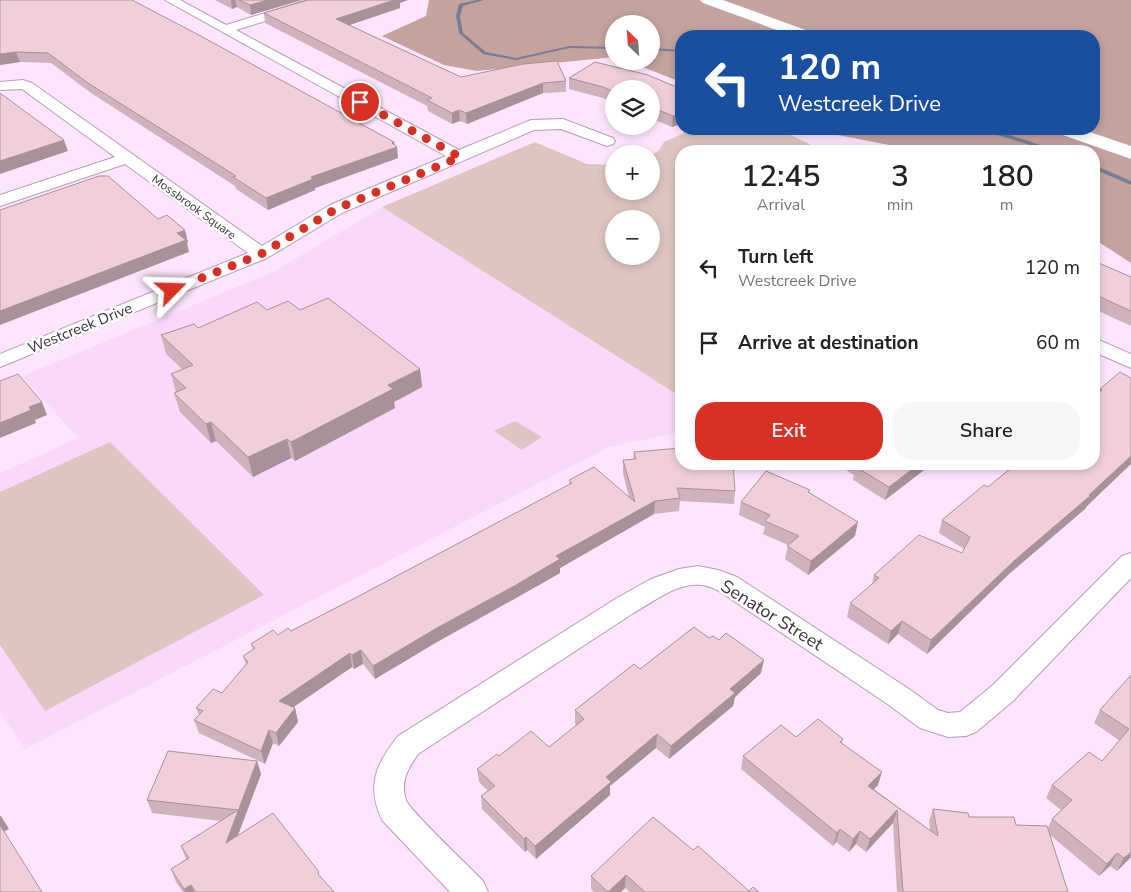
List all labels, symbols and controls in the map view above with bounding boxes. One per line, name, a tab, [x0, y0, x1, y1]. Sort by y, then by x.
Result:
north arrow	[605, 15, 660, 70]
map controls	[605, 15, 660, 265]
text: 120 m	[778, 44, 881, 91]
icon: left	[695, 50, 760, 115]
button: layers	[605, 80, 660, 135]
pin	[339, 81, 381, 123]
icon: arrive	[346, 88, 374, 116]
text: Westcreek Drive	[778, 89, 941, 119]
button: +	[605, 145, 660, 200]
text: 12:45	[741, 156, 820, 197]
text: 3	[891, 156, 909, 197]
text: 180	[980, 156, 1034, 197]
street label: Mossbrook Square	[149, 171, 239, 243]
text: Arrival	[757, 194, 805, 216]
text: min	[887, 194, 913, 216]
text: m	[1000, 194, 1014, 216]
button: −	[605, 210, 660, 265]
text: Turn left	[738, 244, 813, 270]
icon: left	[695, 254, 723, 282]
text: 120 m	[1025, 255, 1080, 281]
position arrow	[145, 263, 197, 315]
text: Westcreek Drive	[738, 270, 856, 292]
street label: Westcreek Drive	[25, 298, 135, 358]
icon: arrive	[695, 329, 723, 357]
text: Arrive at destination	[738, 330, 919, 356]
text: 60 m	[1036, 330, 1080, 356]
button: Exit	[695, 402, 883, 460]
button: Share	[893, 402, 1080, 460]
street label: Senator Street	[716, 574, 828, 656]

